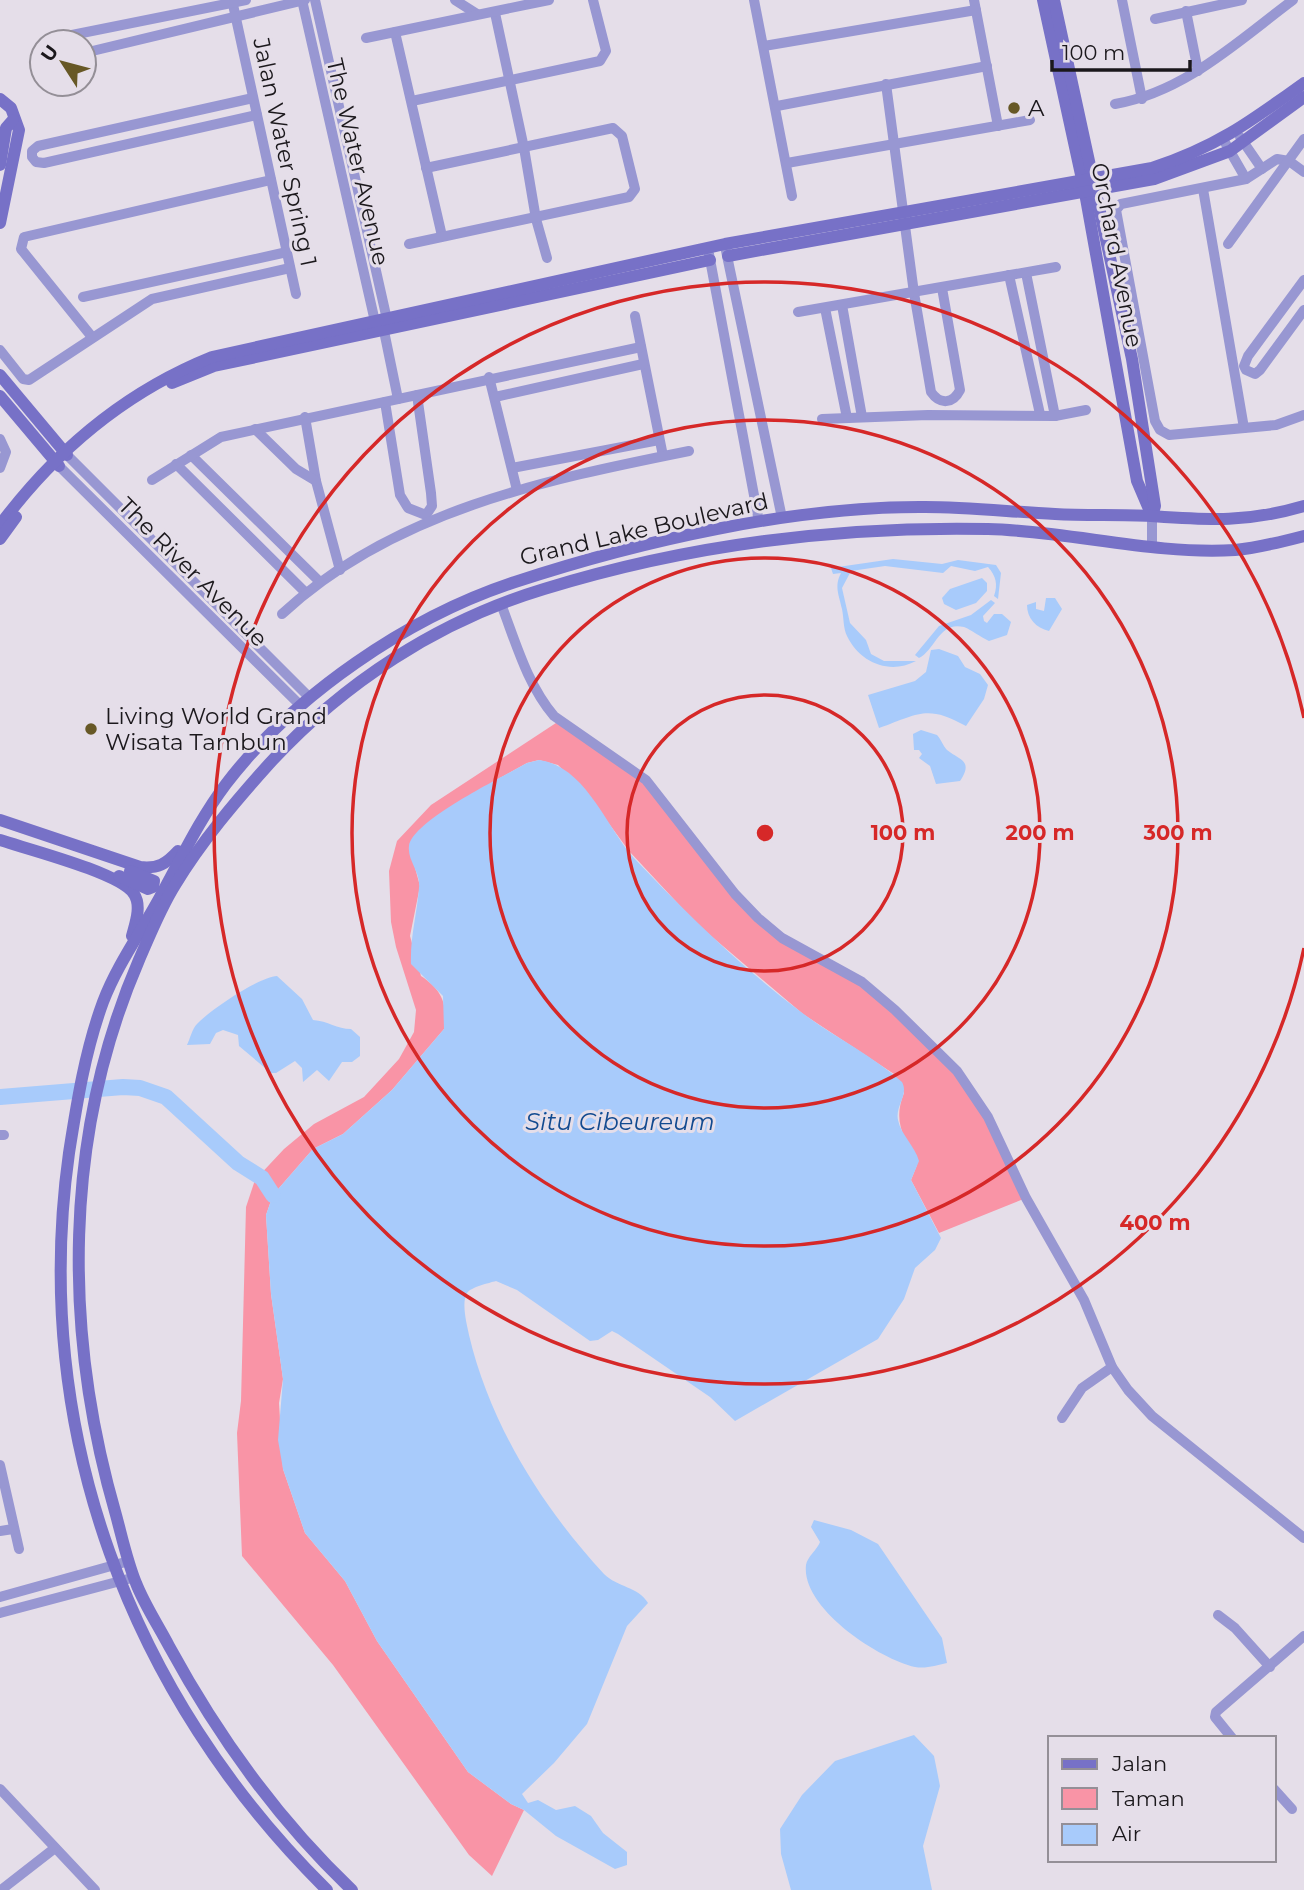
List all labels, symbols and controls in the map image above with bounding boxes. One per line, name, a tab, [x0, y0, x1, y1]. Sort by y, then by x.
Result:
north arrow	[28, 28, 98, 98]
scale bar	[1052, 28, 1190, 72]
street label: Jalan Water Spring 1	[247, 34, 323, 269]
text: U	[36, 40, 63, 66]
text: 100 m	[1062, 40, 1125, 65]
street label: The Water Avenue	[321, 56, 395, 268]
place label: A	[1028, 94, 1045, 122]
marker: A	[1006, 100, 1022, 116]
street label: Orchard Avenue	[1085, 160, 1149, 350]
street label: Grand Lake Boulevard	[517, 487, 771, 571]
street label: The River Avenue	[113, 492, 273, 652]
place label: Living World Grand Wisata Tambun	[105, 702, 327, 756]
marker: Living World Grand Wisata Tambun	[83, 721, 99, 737]
text: 100 m	[871, 820, 935, 845]
text: 200 m	[1006, 820, 1074, 845]
text: 300 m	[1143, 820, 1212, 845]
centre of rings	[753, 821, 777, 845]
water label: Situ Cibeureum	[525, 1107, 715, 1136]
text: 400 m	[1120, 1210, 1190, 1235]
legend	[1048, 1736, 1276, 1862]
text: Jalan	[1111, 1751, 1167, 1776]
text: Taman	[1112, 1786, 1185, 1811]
text: Air	[1112, 1821, 1141, 1846]

